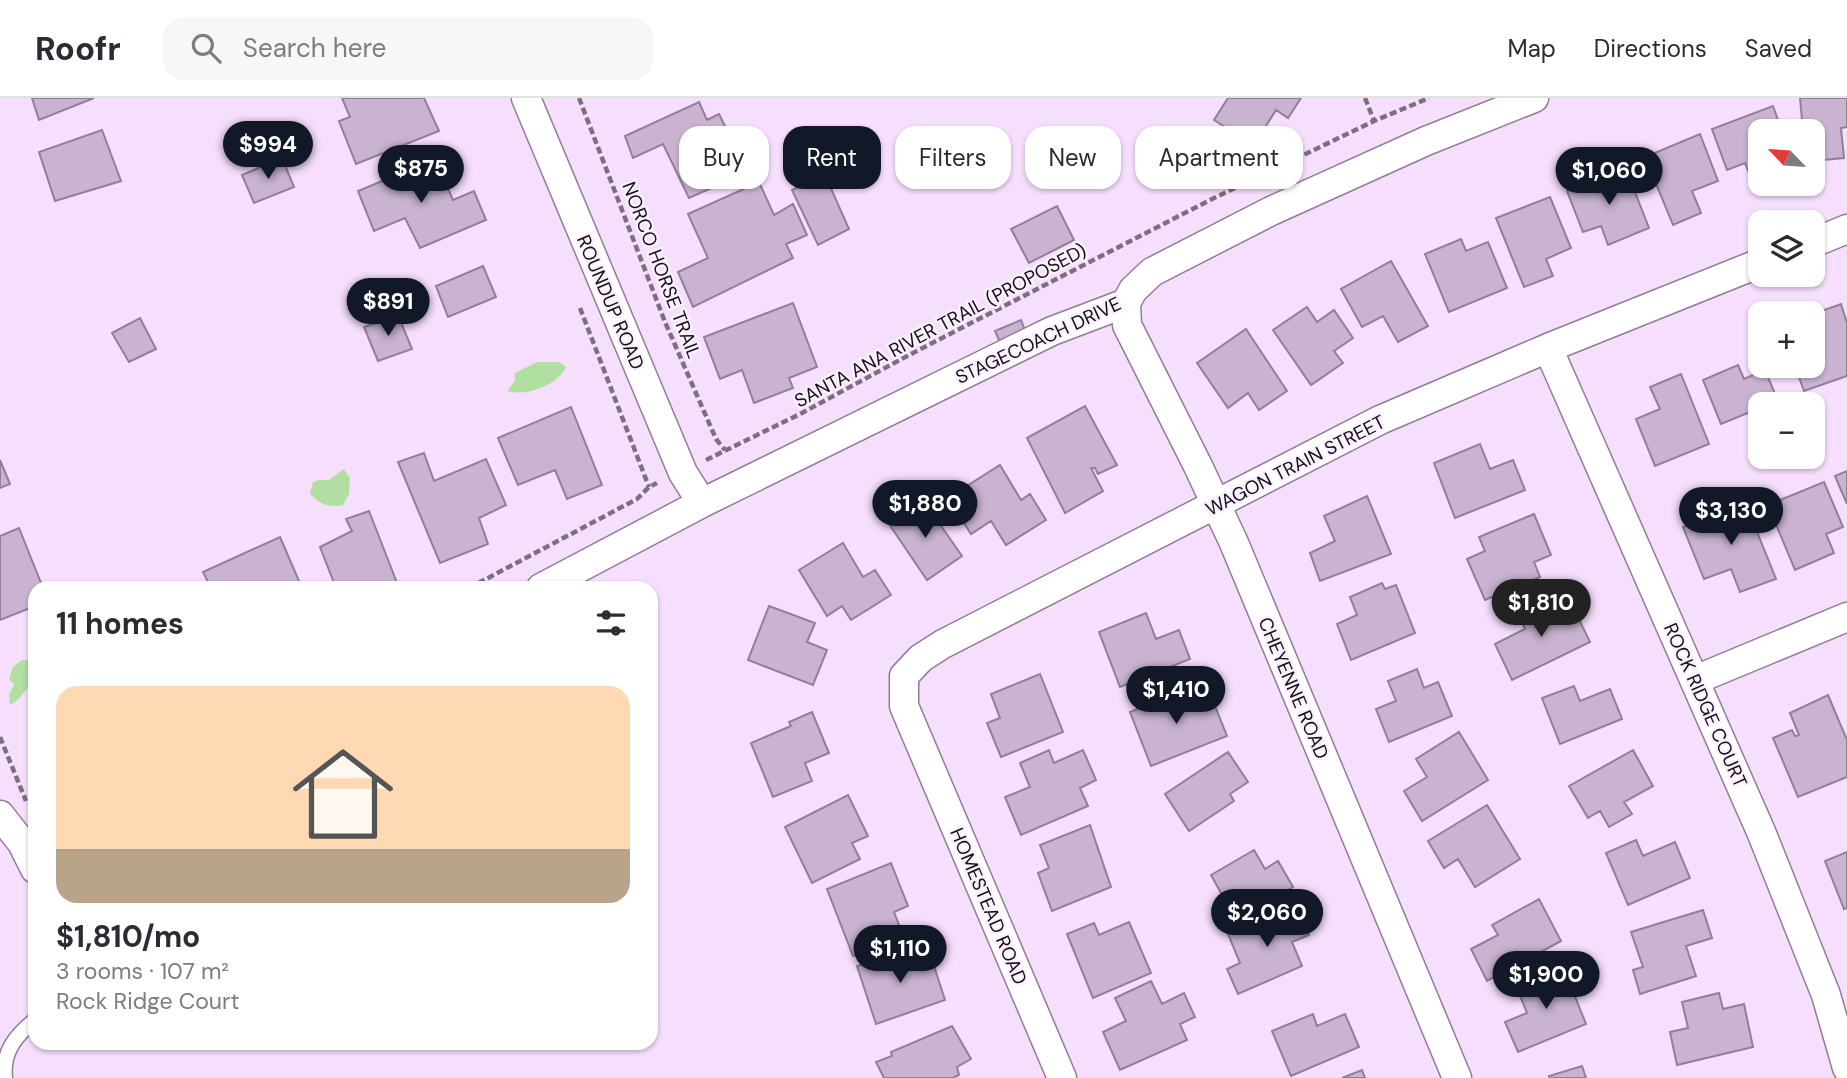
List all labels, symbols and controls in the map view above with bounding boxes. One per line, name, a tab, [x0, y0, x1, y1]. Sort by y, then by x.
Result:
search box	[163, 17, 653, 80]
text: Roofr	[35, 27, 121, 70]
icon: search	[187, 29, 225, 67]
text: Search here	[243, 31, 386, 65]
text: Map	[1508, 33, 1556, 64]
text: Directions	[1594, 33, 1707, 64]
text: Saved	[1745, 33, 1812, 64]
north arrow	[1748, 119, 1825, 196]
map controls	[1748, 119, 1825, 469]
pin: $994	[227, 122, 309, 181]
chip: Buy	[679, 126, 769, 189]
chip: Rent	[783, 126, 881, 189]
chip: Filters	[895, 126, 1011, 189]
chip: New	[1025, 126, 1121, 189]
chip: Apartment	[1135, 126, 1303, 189]
text: $994	[239, 129, 297, 159]
pin: $875	[380, 146, 462, 205]
pin: $1,060	[1552, 148, 1666, 207]
text: $875	[394, 153, 448, 183]
text: $1,060	[1572, 155, 1646, 185]
street label: NORCO HORSE TRAIL	[616, 178, 707, 362]
button: layers	[1748, 210, 1825, 287]
street label: ROUNDUP ROAD	[571, 231, 650, 373]
street label: SANTA ANA RIVER TRAIL (PROPOSED)	[790, 238, 1090, 413]
pin: $891	[347, 278, 429, 338]
text: $891	[363, 286, 413, 316]
street label: STAGECOACH DRIVE	[951, 291, 1125, 390]
button: +	[1748, 301, 1825, 378]
button: −	[1748, 392, 1825, 469]
street label: WAGON TRAIN STREET	[1201, 409, 1389, 522]
pin: $1,880	[868, 480, 982, 540]
text: $1,880	[888, 488, 962, 518]
pin: $3,130	[1674, 488, 1788, 547]
text: $3,130	[1695, 495, 1767, 525]
pin: $1,810	[1484, 580, 1598, 639]
text: $1,810	[1508, 587, 1574, 617]
text: 11 homes	[56, 604, 184, 643]
icon: filters	[592, 604, 630, 642]
street label: CHEYENNE ROAD	[1252, 613, 1335, 763]
street label: ROCK RIDGE COURT	[1658, 619, 1753, 792]
pin: $1,410	[1119, 666, 1233, 726]
text: $1,410	[1142, 674, 1210, 704]
icon: home	[280, 731, 406, 857]
street label: HOMESTEAD ROAD	[944, 824, 1033, 988]
pin: $2,060	[1210, 890, 1324, 949]
text: $2,060	[1227, 897, 1307, 927]
text: $1,810/mo	[56, 917, 200, 956]
pin: $1,110	[843, 926, 957, 985]
text: $1,110	[870, 933, 930, 963]
pin: $1,900	[1489, 951, 1603, 1011]
text: 3 rooms · 107 m²	[56, 956, 229, 986]
text: $1,900	[1509, 959, 1583, 989]
text: Rock Ridge Court	[56, 986, 239, 1016]

